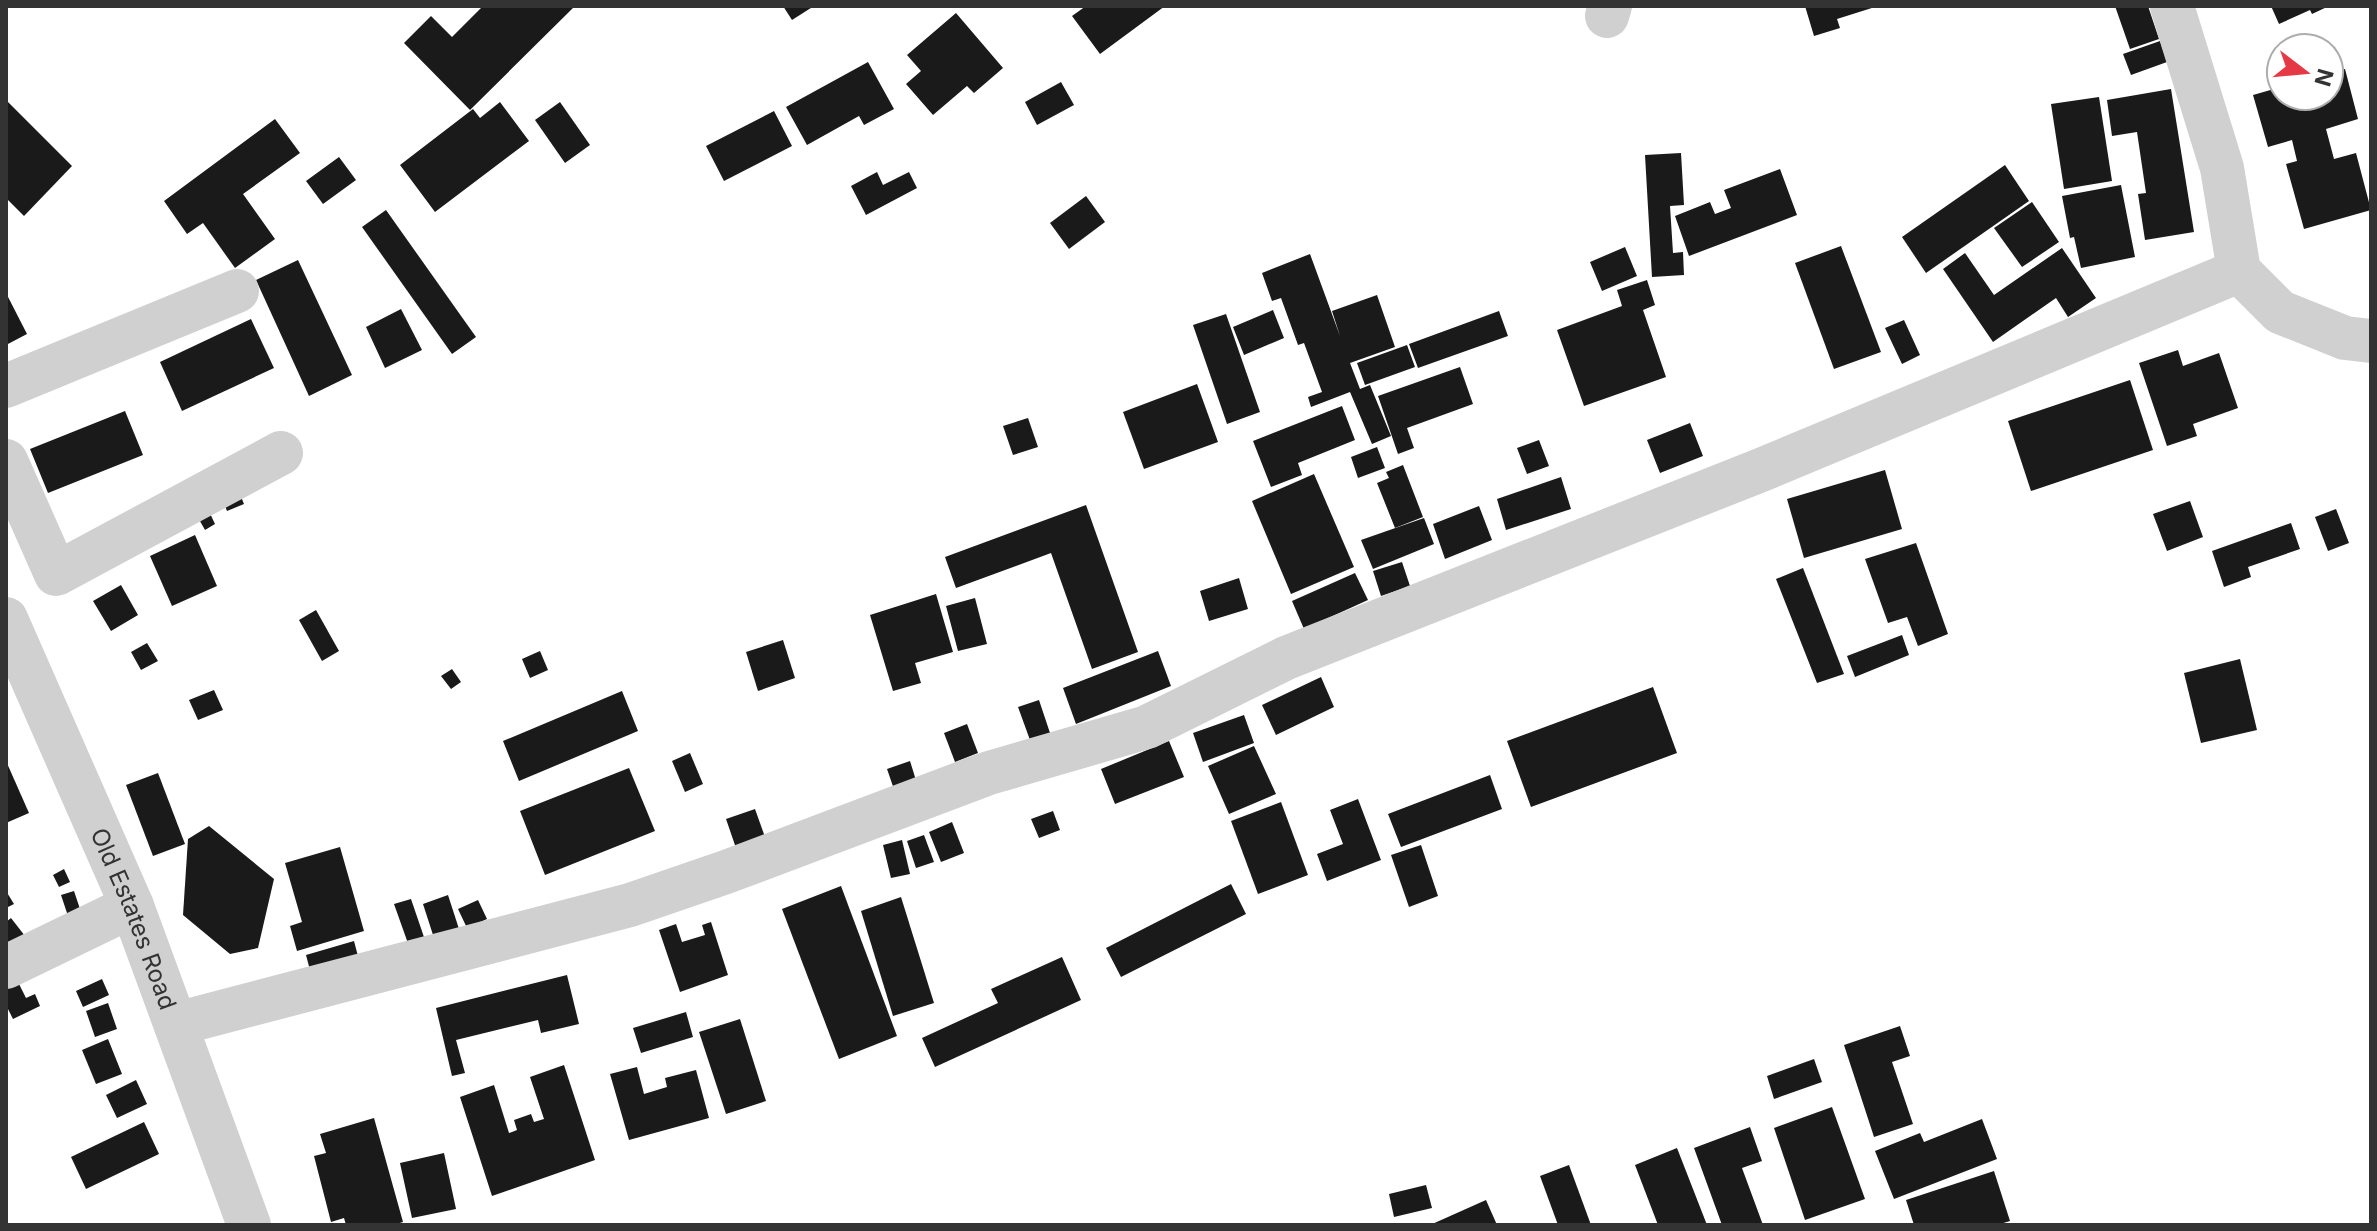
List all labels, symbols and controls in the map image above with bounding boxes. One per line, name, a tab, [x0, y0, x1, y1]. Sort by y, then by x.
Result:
north arrow	[2265, 32, 2345, 112]
text: N	[2309, 66, 2339, 89]
street label: Old Estates Road	[85, 823, 183, 1013]

